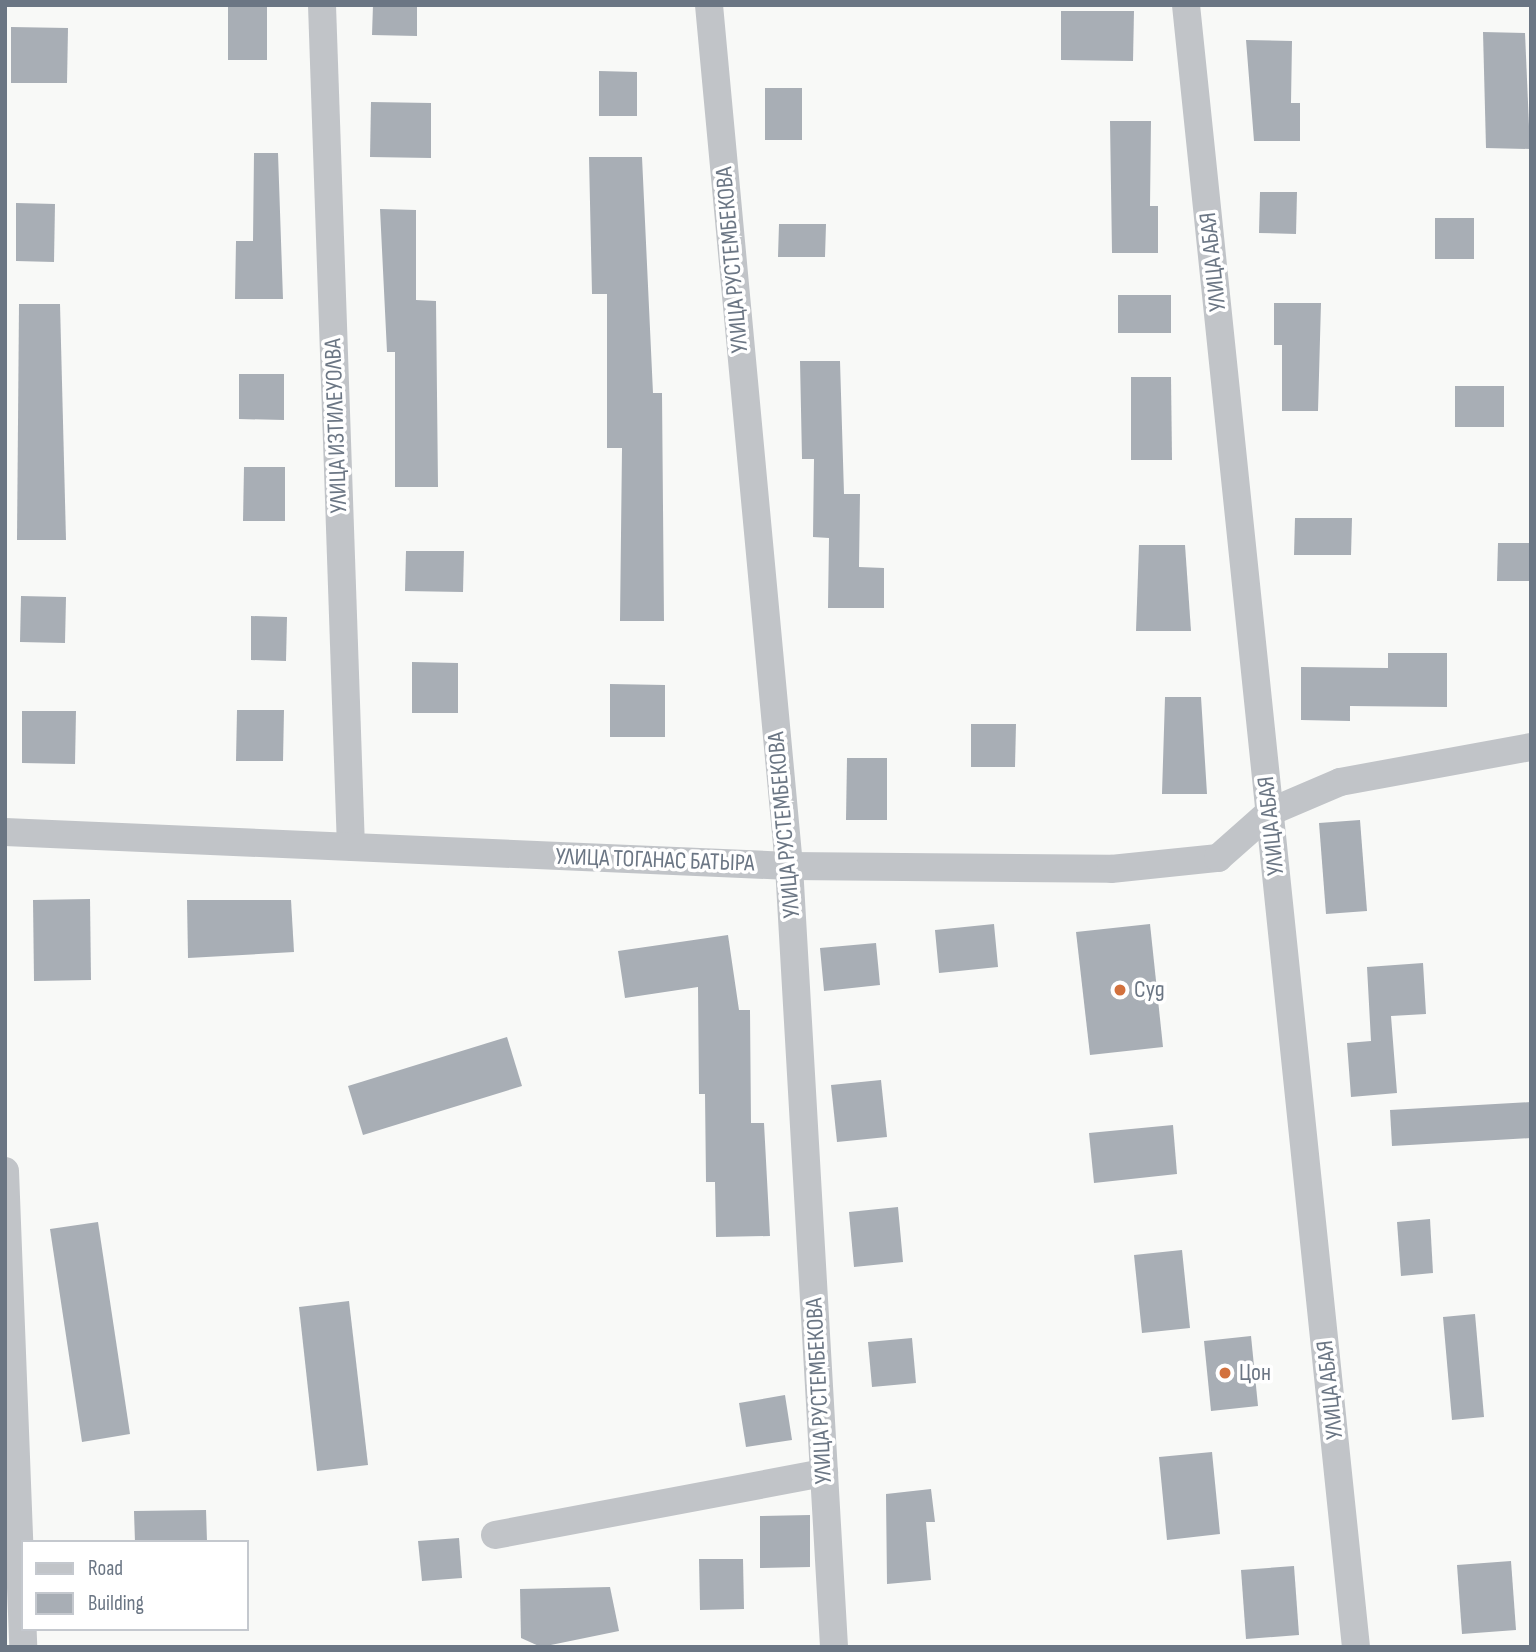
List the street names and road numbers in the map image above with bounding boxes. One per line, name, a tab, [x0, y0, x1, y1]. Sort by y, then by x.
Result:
street label: УЛИЦА РУСТЕМБЕКОВА	[710, 166, 754, 354]
street label: УЛИЦА АБАЯ	[1193, 211, 1233, 313]
street label: УЛИЦА ИЗТИЛЕУОЛВА	[319, 338, 353, 514]
street label: УЛИЦА РУСТЕМБЕКОВА	[762, 731, 806, 919]
street label: УЛИЦА АБАЯ	[1251, 775, 1291, 877]
street label: УЛИЦА ТОГАНАС БАТЫРА	[555, 842, 755, 878]
street label: УЛИЦА РУСТЕМБЕКОВА	[800, 1297, 838, 1485]
street label: УЛИЦА АБАЯ	[1310, 1339, 1350, 1441]

